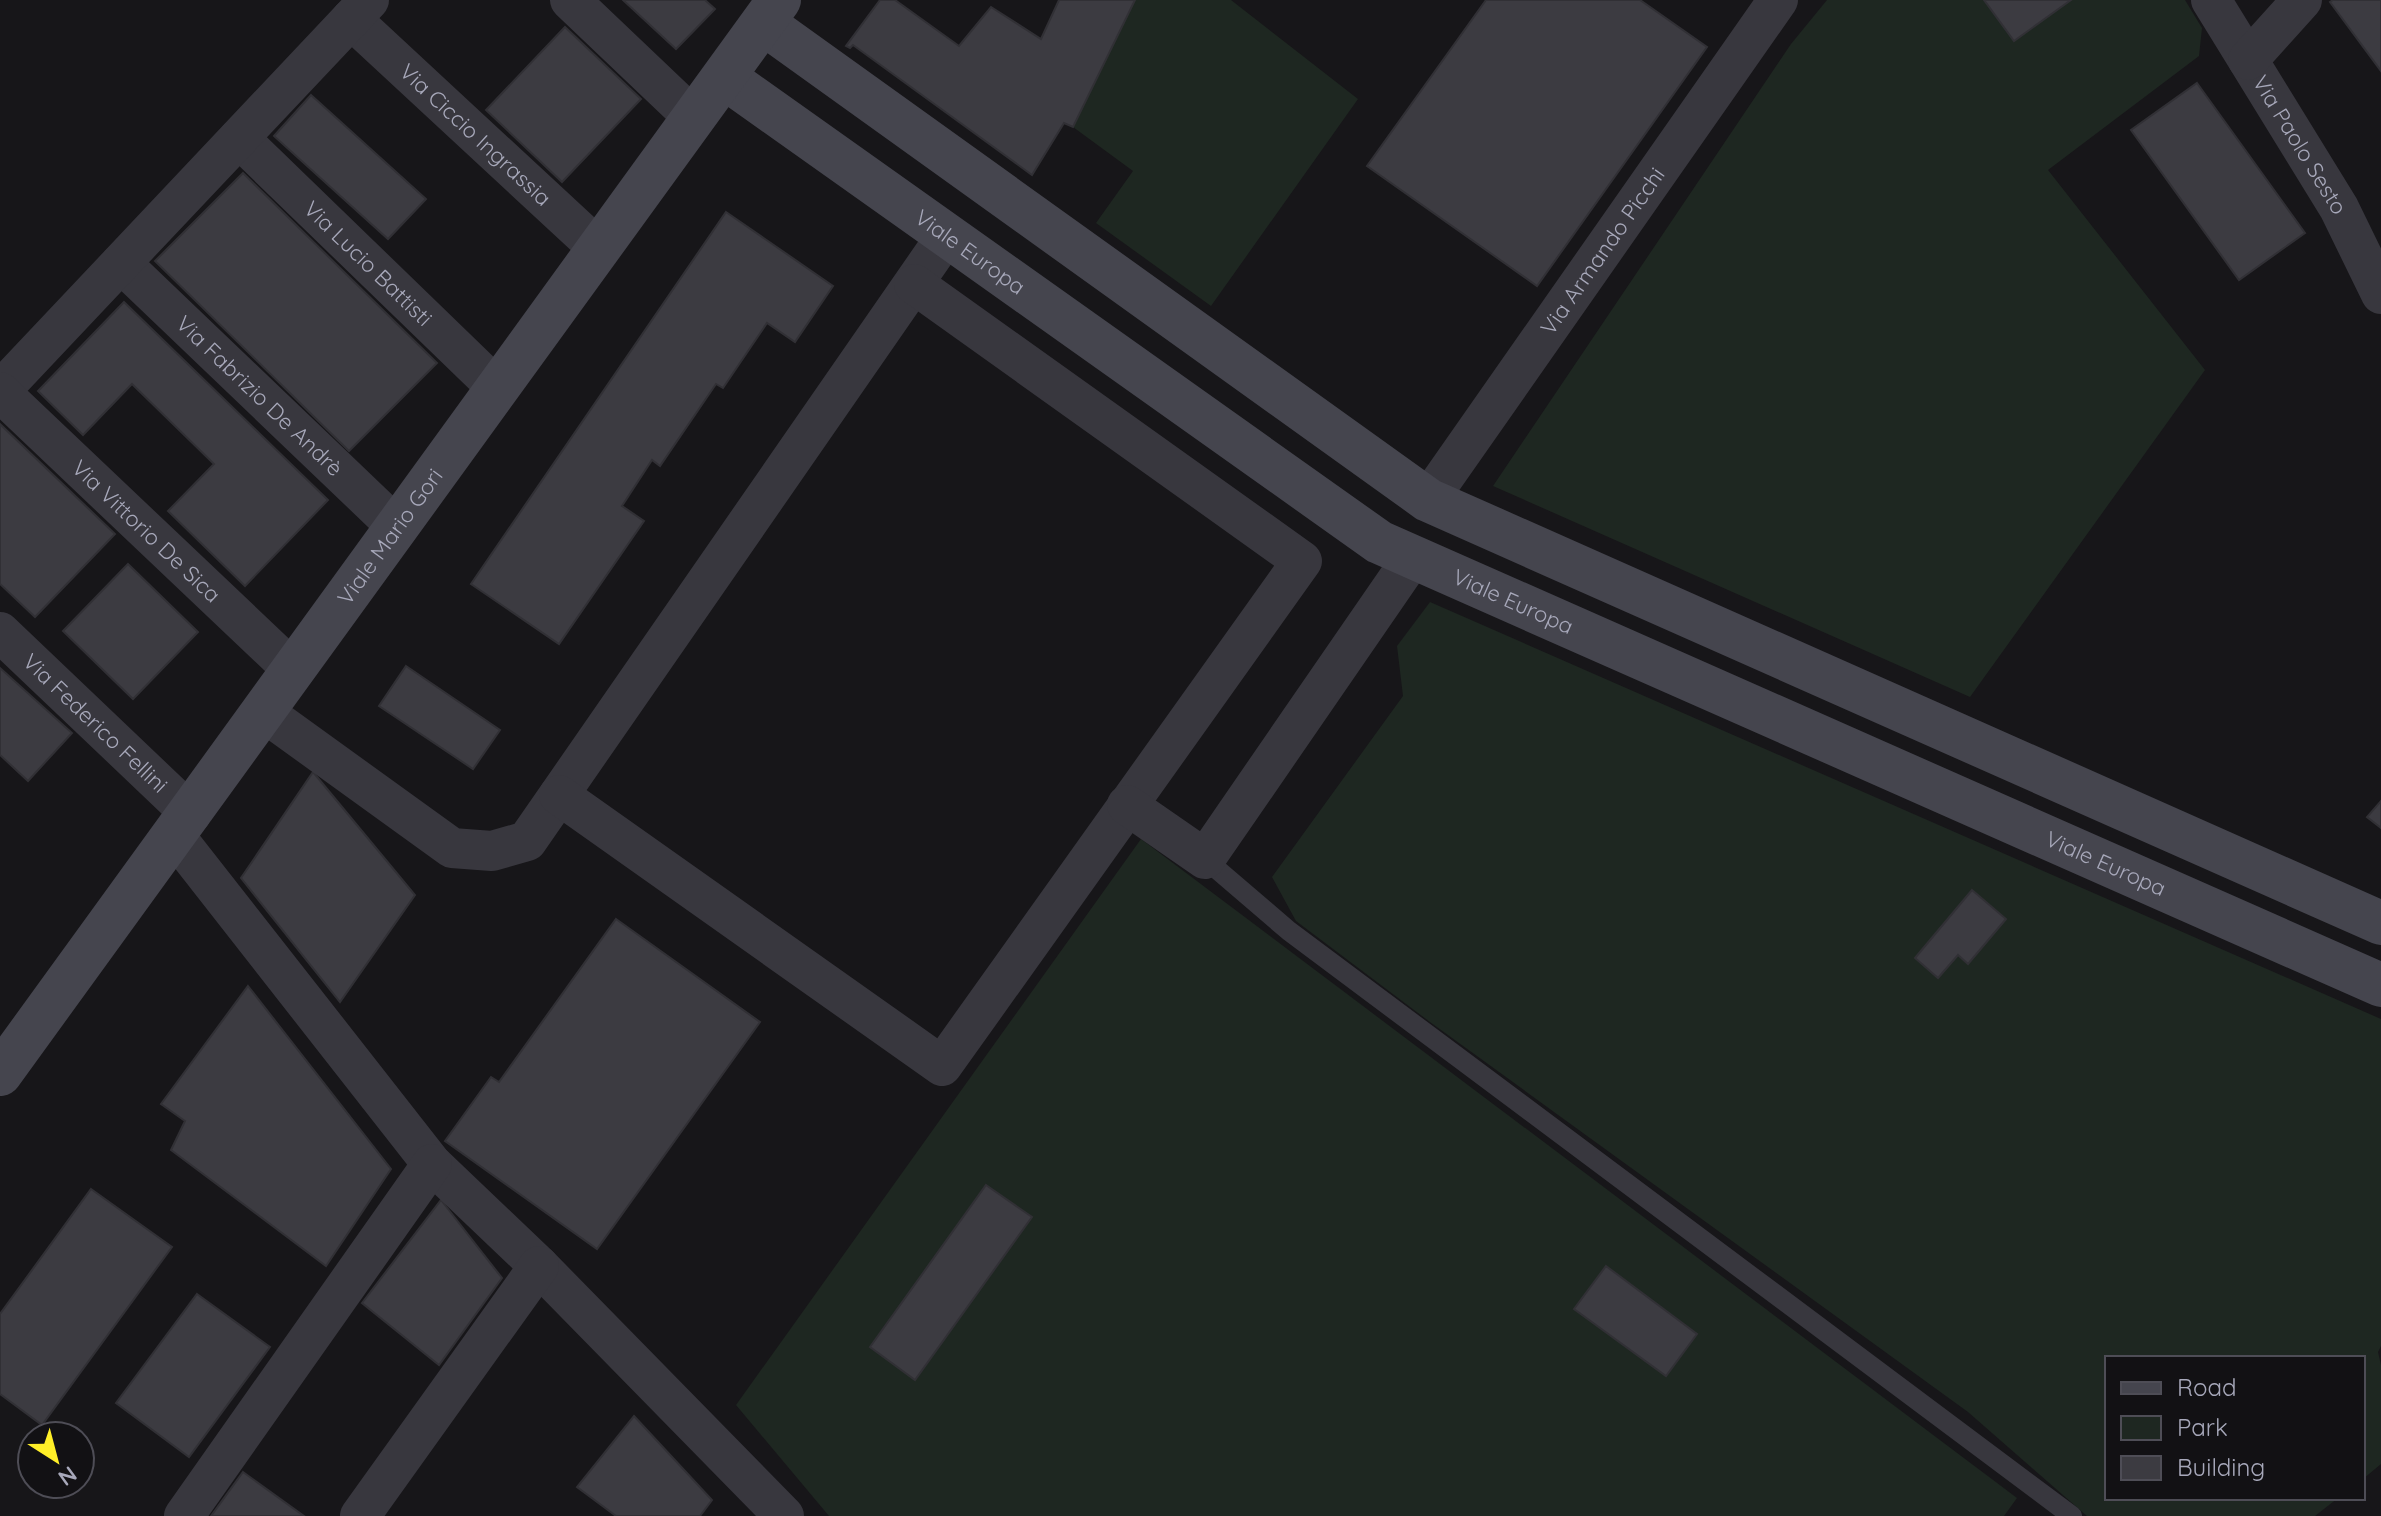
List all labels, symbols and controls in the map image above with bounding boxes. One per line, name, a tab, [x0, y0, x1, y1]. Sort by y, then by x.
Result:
street label: Via Ciccio Ingrassia	[394, 57, 557, 212]
street label: Via Paolo Sesto	[2247, 70, 2354, 220]
street label: Via Armando Picchi	[1534, 162, 1671, 340]
street label: Via Lucio Battisti	[298, 195, 438, 332]
street label: Viale Europa	[910, 203, 1031, 301]
street label: Via Fabrizio De Andrè	[170, 309, 349, 482]
street label: Via Vittorio De Sica	[66, 454, 227, 608]
street label: Viale Mario Gori	[331, 463, 449, 610]
street label: Viale Europa	[1449, 562, 1578, 640]
street label: Via Federico Fellini	[17, 647, 174, 799]
street label: Viale Europa	[2041, 825, 2170, 902]
legend	[2105, 1356, 2365, 1500]
text: Road	[2177, 1372, 2237, 1402]
text: Park	[2177, 1412, 2228, 1442]
north arrow	[16, 1420, 96, 1500]
text: Building	[2177, 1452, 2265, 1482]
text: N	[53, 1460, 83, 1492]

